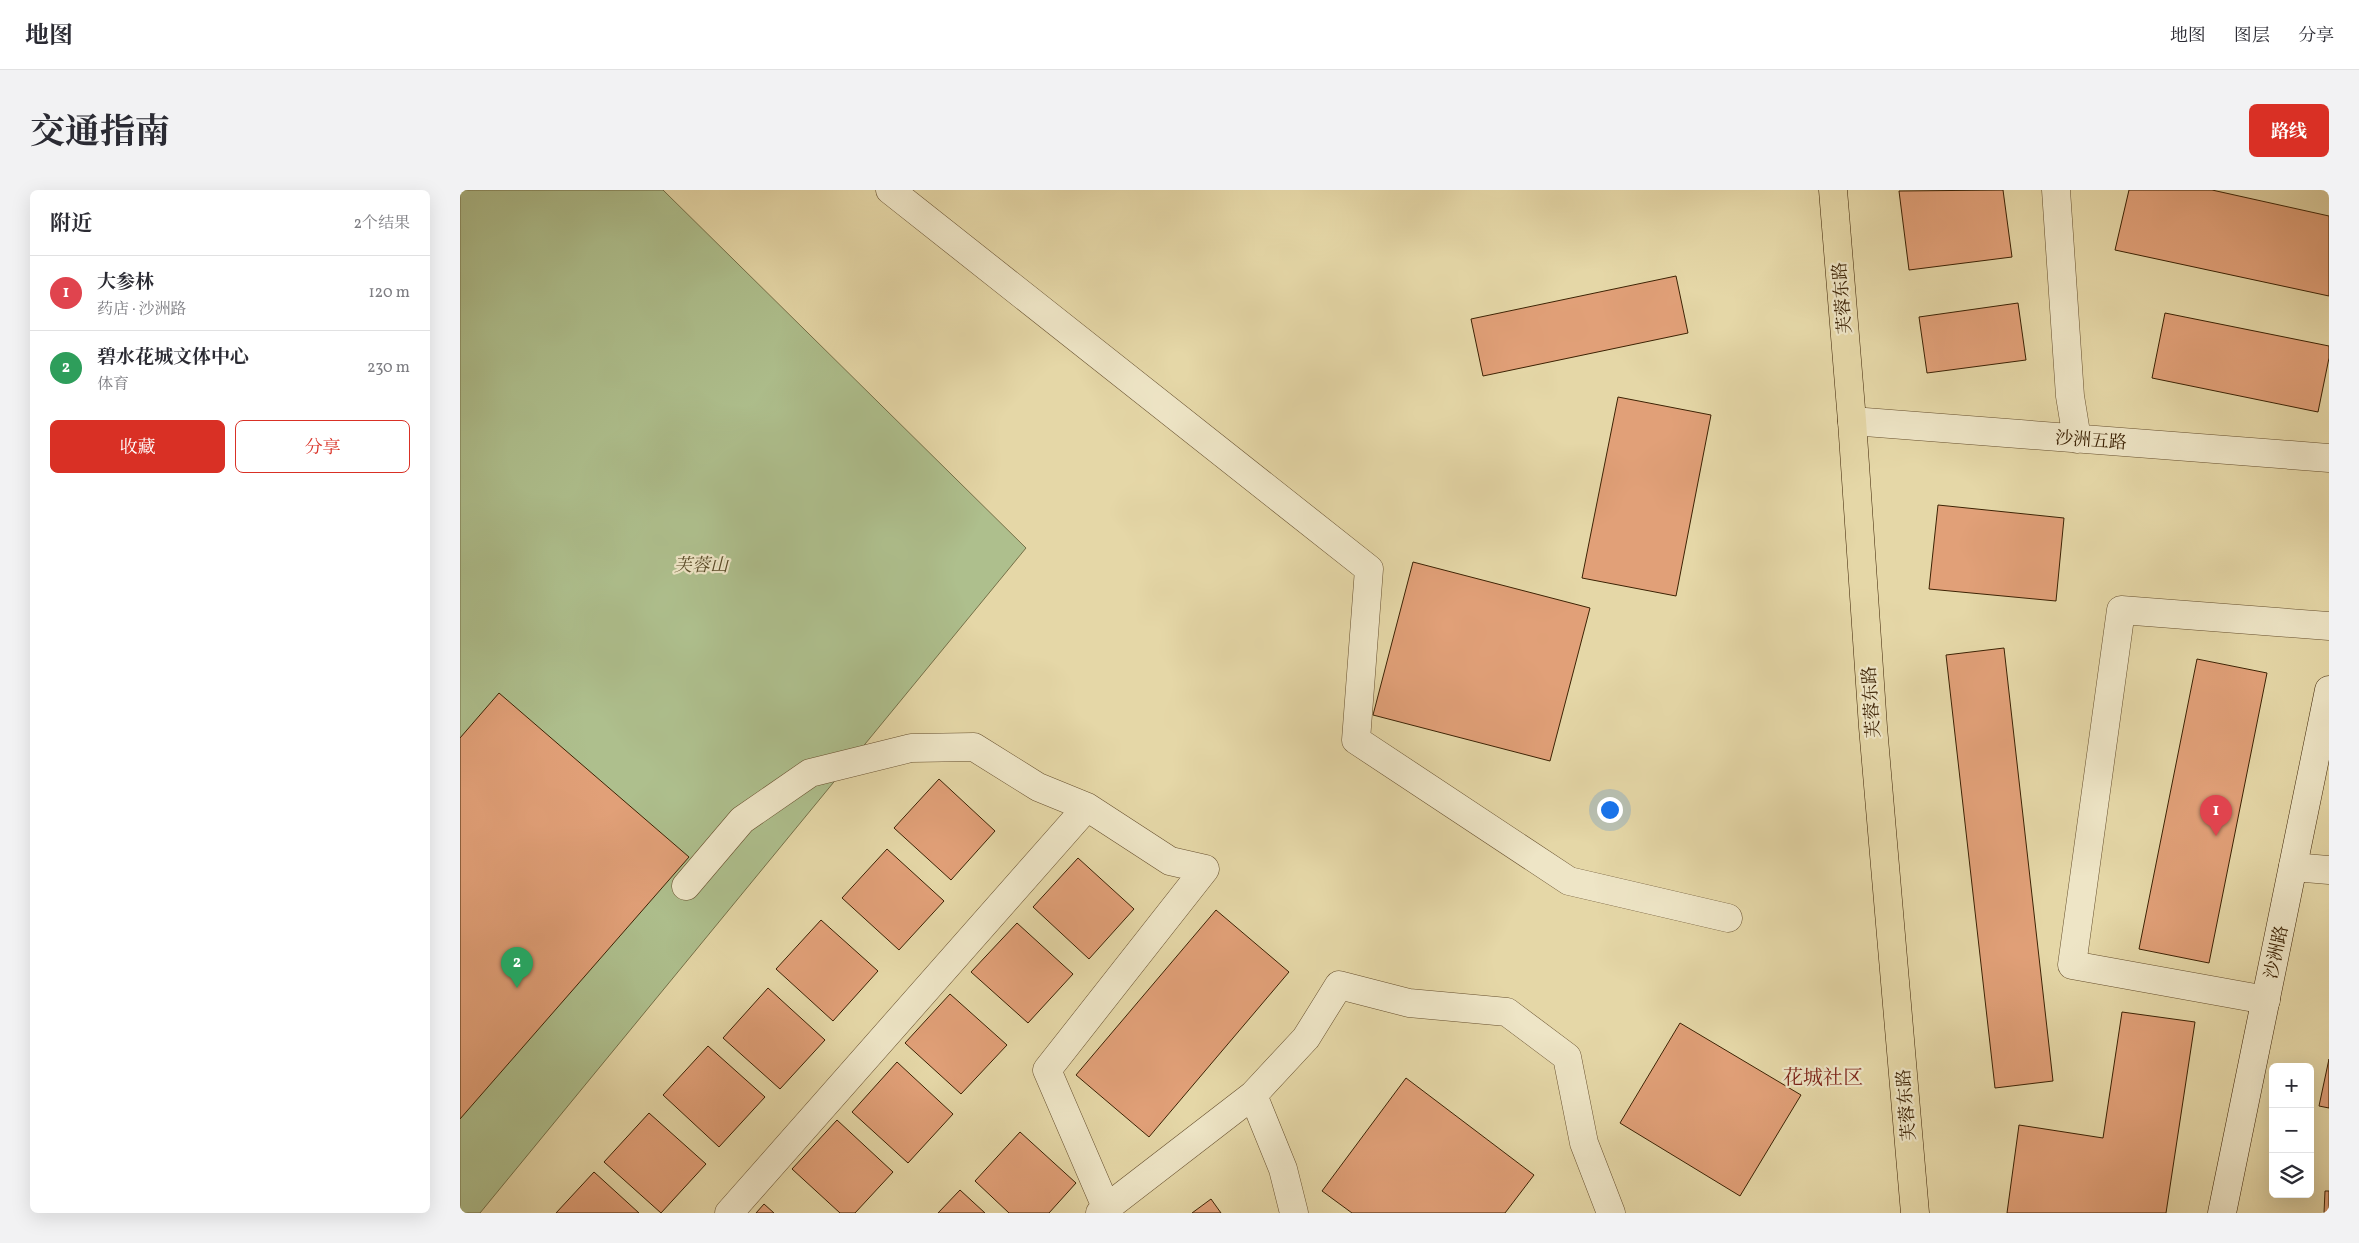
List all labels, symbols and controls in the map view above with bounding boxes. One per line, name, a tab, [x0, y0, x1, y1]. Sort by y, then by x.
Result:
text: 地图	[25, 20, 73, 54]
text: 地图	[2170, 24, 2206, 49]
text: 图层	[2234, 24, 2270, 49]
text: 分享	[2298, 24, 2334, 49]
button: 路线	[2249, 104, 2329, 157]
text: 交通指南	[30, 110, 170, 158]
text: 附近	[50, 210, 92, 239]
text: 2个结果	[353, 213, 410, 235]
street label: 芙蓉东路	[1828, 261, 1859, 335]
text: 大参林	[97, 270, 154, 296]
text: 1	[63, 282, 69, 304]
text: 120 m	[368, 282, 410, 304]
text: 药店 · 沙洲路	[97, 299, 187, 321]
text: 碧水花城文体中心	[97, 345, 249, 371]
text: 2	[62, 357, 70, 379]
text: 230 m	[367, 357, 410, 379]
text: 体育	[97, 374, 129, 396]
button: 收藏	[50, 420, 225, 473]
button: 分享	[235, 420, 410, 473]
street label: 沙洲五路	[2054, 427, 2128, 456]
park label: 芙蓉山	[674, 554, 730, 579]
street label: 芙蓉东路	[1858, 665, 1887, 739]
pin: 1	[2200, 795, 2232, 836]
your location	[1597, 797, 1623, 823]
street label: 沙洲路	[2260, 923, 2295, 981]
pin: 2	[501, 947, 533, 988]
map controls	[2269, 1063, 2314, 1198]
button: +	[2269, 1063, 2314, 1108]
district label: 花城社区	[1783, 1065, 1863, 1093]
street label: 芙蓉东路	[1892, 1068, 1923, 1142]
button: −	[2269, 1108, 2314, 1153]
button: layers	[2269, 1153, 2314, 1198]

